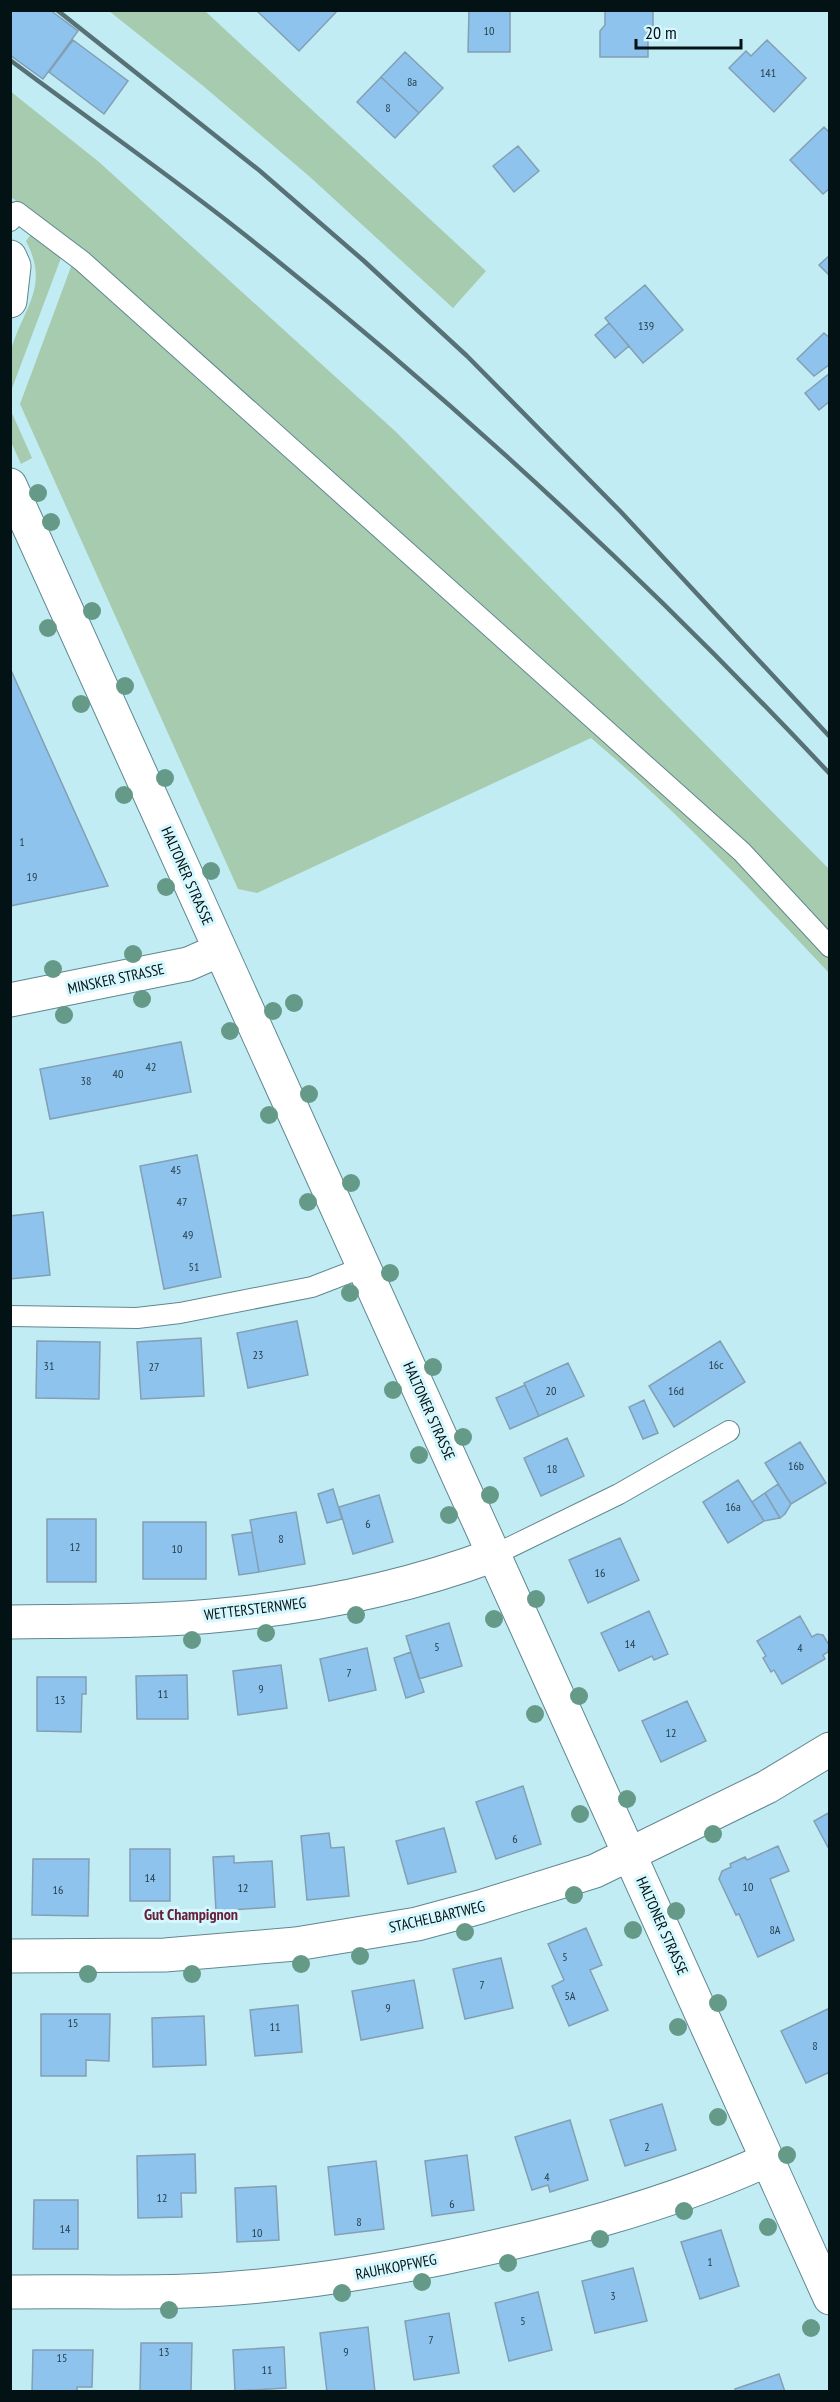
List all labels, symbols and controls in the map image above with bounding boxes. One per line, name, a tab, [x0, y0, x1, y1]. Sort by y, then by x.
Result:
scale bar	[636, 12, 741, 50]
text: 20 m	[645, 21, 677, 44]
house number: 10	[484, 23, 494, 38]
house number: 141	[760, 65, 776, 80]
house number: 8a	[407, 74, 417, 89]
house number: 8	[385, 100, 391, 115]
house number: 139	[638, 318, 654, 333]
street label: HALTONER STRASSE	[157, 824, 218, 928]
house number: 1	[19, 834, 25, 849]
house number: 19	[27, 869, 37, 884]
street label: MINSKER STRASSE	[66, 959, 166, 998]
house number: 42	[146, 1059, 156, 1074]
house number: 40	[113, 1066, 123, 1081]
house number: 38	[81, 1073, 91, 1088]
house number: 45	[171, 1162, 181, 1177]
house number: 47	[177, 1194, 187, 1209]
house number: 49	[183, 1227, 193, 1242]
house number: 51	[189, 1259, 199, 1274]
house number: 23	[253, 1347, 263, 1362]
house number: 16c	[708, 1357, 724, 1372]
house number: 31	[44, 1358, 54, 1373]
house number: 27	[149, 1359, 159, 1374]
street label: HALTONER STRASSE	[399, 1359, 460, 1463]
house number: 20	[546, 1383, 556, 1398]
house number: 16d	[668, 1383, 684, 1398]
house number: 16b	[788, 1458, 804, 1473]
house number: 18	[547, 1461, 557, 1476]
house number: 16a	[725, 1499, 741, 1514]
house number: 6	[365, 1516, 371, 1531]
house number: 8	[278, 1531, 284, 1546]
house number: 12	[70, 1539, 80, 1554]
house number: 10	[172, 1541, 182, 1556]
house number: 16	[595, 1565, 605, 1580]
street label: WETTERSTERNWEG	[203, 1593, 307, 1624]
house number: 14	[625, 1636, 636, 1651]
house number: 5	[434, 1639, 440, 1654]
house number: 4	[797, 1640, 803, 1655]
house number: 7	[346, 1665, 352, 1680]
house number: 9	[258, 1681, 264, 1696]
house number: 11	[158, 1686, 168, 1701]
house number: 13	[55, 1692, 65, 1707]
house number: 12	[666, 1725, 676, 1740]
house number: 6	[512, 1831, 518, 1846]
house number: 14	[145, 1870, 156, 1885]
street label: HALTONER STRASSE	[632, 1874, 693, 1978]
house number: 10	[743, 1879, 753, 1894]
house number: 12	[238, 1880, 248, 1895]
house number: 16	[53, 1882, 63, 1897]
street label: STACHELBARTWEG	[387, 1896, 487, 1937]
district label: Gut Champignon	[144, 1904, 238, 1924]
house number: 8A	[769, 1922, 781, 1937]
house number: 5	[562, 1949, 568, 1964]
house number: 7	[479, 1977, 485, 1992]
house number: 5A	[564, 1988, 576, 2003]
house number: 9	[385, 2000, 391, 2015]
house number: 15	[68, 2015, 78, 2030]
house number: 11	[270, 2019, 280, 2034]
house number: 8	[812, 2038, 818, 2053]
house number: 2	[644, 2139, 650, 2154]
house number: 4	[544, 2169, 550, 2184]
house number: 12	[157, 2190, 167, 2205]
house number: 6	[449, 2196, 455, 2211]
house number: 8	[356, 2214, 362, 2229]
house number: 14	[60, 2221, 71, 2236]
house number: 10	[252, 2225, 262, 2240]
street label: RAUHKOPFWEG	[354, 2249, 438, 2284]
house number: 1	[707, 2254, 713, 2269]
house number: 3	[610, 2288, 616, 2303]
house number: 5	[520, 2313, 526, 2328]
house number: 7	[428, 2332, 434, 2347]
house number: 13	[159, 2344, 169, 2359]
house number: 9	[343, 2344, 349, 2359]
house number: 15	[57, 2350, 67, 2365]
house number: 11	[262, 2362, 272, 2377]

